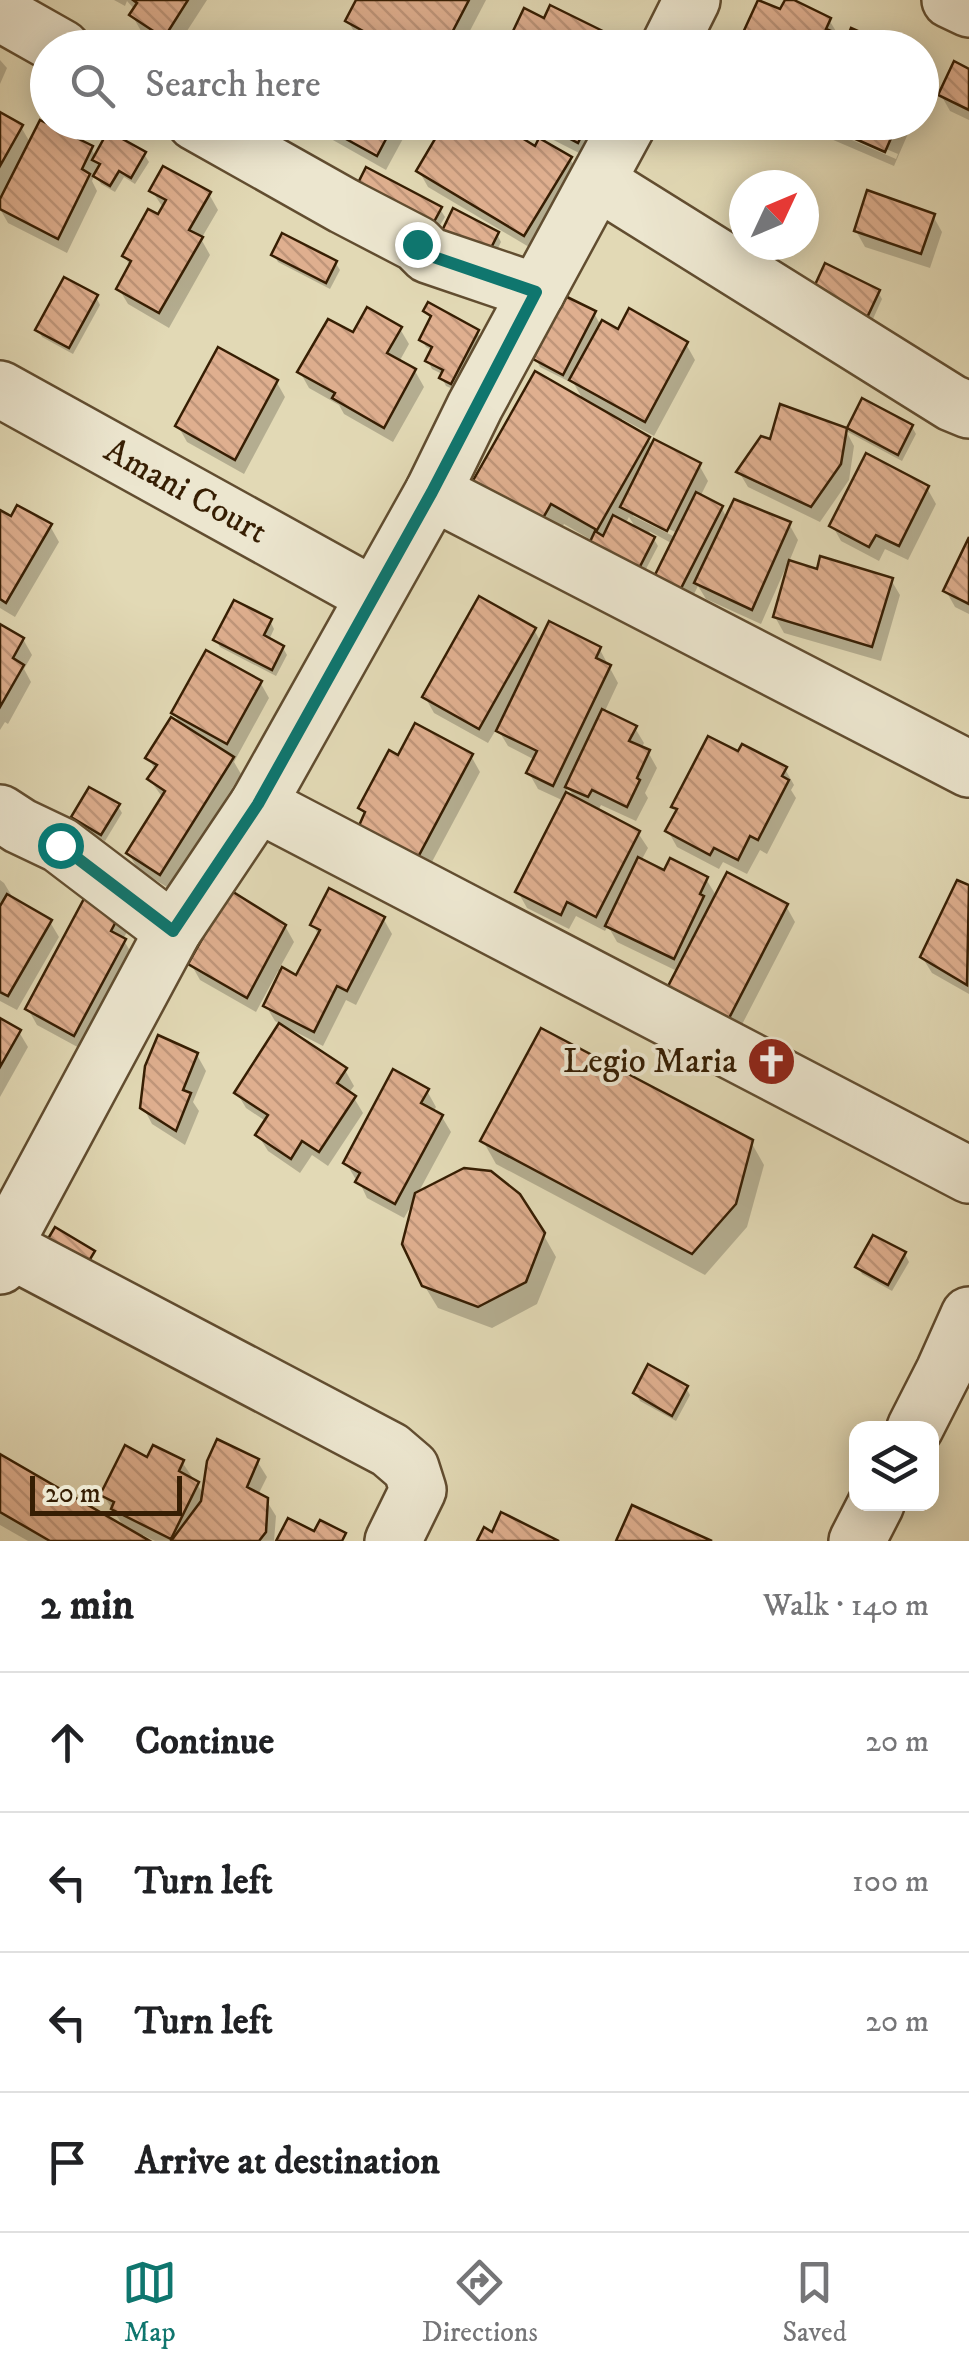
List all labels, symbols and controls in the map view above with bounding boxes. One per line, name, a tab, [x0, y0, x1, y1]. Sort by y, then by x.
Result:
search box	[30, 30, 939, 140]
icon: search	[65, 58, 120, 113]
text: Search here	[145, 61, 321, 109]
north arrow	[729, 170, 819, 260]
route end	[395, 222, 441, 268]
street label: Amani Court	[96, 429, 275, 554]
route start	[38, 823, 84, 869]
church icon: Legio Maria	[746, 1036, 798, 1088]
place label: Legio Maria	[563, 1040, 737, 1084]
map controls	[849, 1421, 939, 1511]
button: layers	[849, 1421, 939, 1511]
scale bar	[30, 1471, 182, 1516]
text: 20 m	[45, 1476, 101, 1511]
text: 2 min	[40, 1580, 134, 1632]
text: Walk · 140 m	[763, 1586, 929, 1626]
icon: ahead	[40, 1715, 95, 1770]
text: Continue	[135, 1718, 274, 1766]
text: 20 m	[865, 1722, 929, 1762]
icon: left	[40, 1855, 95, 1910]
text: Turn left	[135, 1858, 273, 1906]
text: 100 m	[852, 1862, 929, 1902]
icon: left	[40, 1995, 95, 2050]
text: Turn left	[135, 1998, 273, 2046]
text: 20 m	[865, 2002, 929, 2042]
icon: arrive	[40, 2135, 95, 2190]
text: Arrive at destination	[135, 2138, 440, 2186]
tab: Map	[122, 2255, 177, 2350]
tab: Directions	[422, 2255, 538, 2350]
tab: Saved	[782, 2255, 847, 2350]

